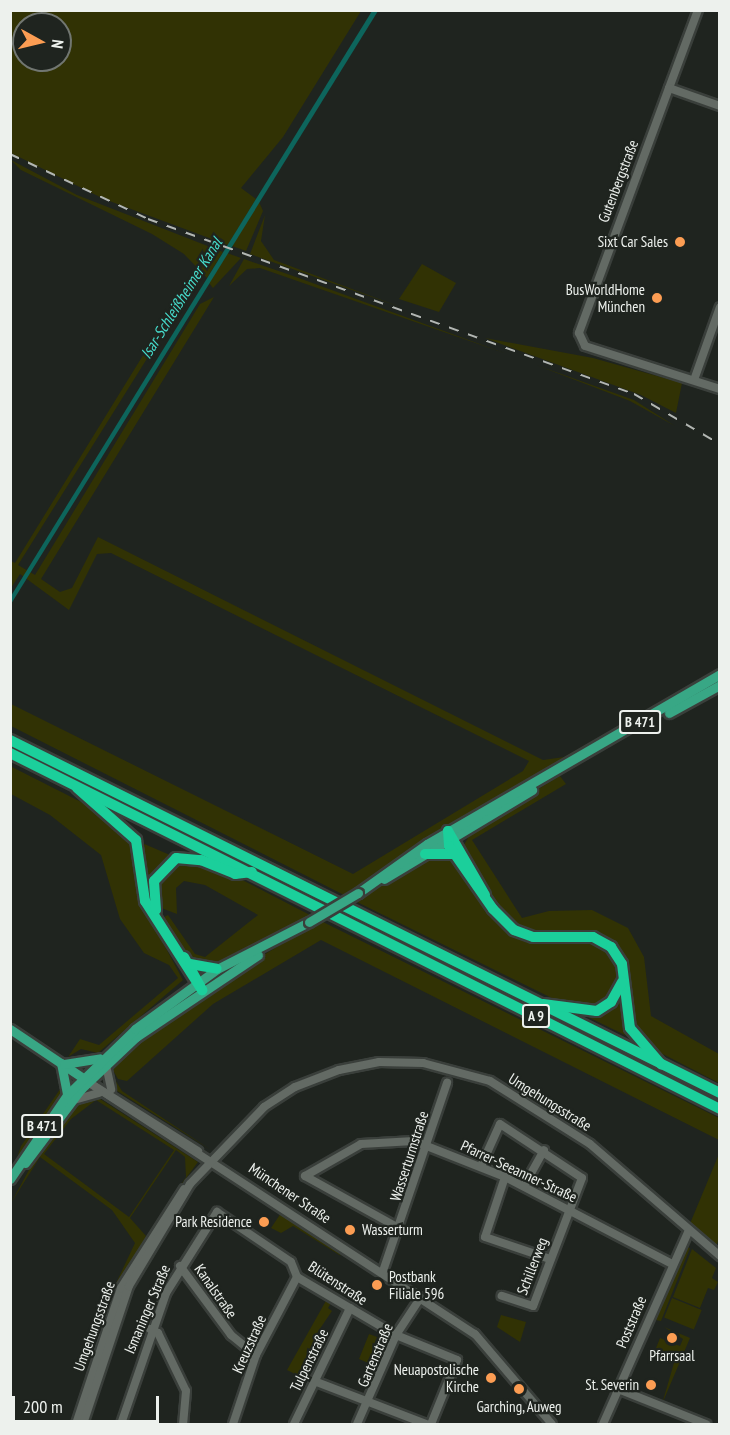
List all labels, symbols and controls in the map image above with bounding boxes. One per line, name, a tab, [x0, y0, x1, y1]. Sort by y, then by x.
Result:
north arrow	[12, 12, 72, 72]
text: N	[47, 39, 68, 50]
street label: Gutenbergstraße	[594, 137, 642, 225]
place label: Sixt Car Sales	[598, 233, 668, 251]
water label: Isar-Schleißheimer Kanal	[136, 234, 226, 362]
marker: Sixt Car Sales	[673, 235, 687, 249]
place label: BusWorldHome München	[566, 280, 645, 315]
marker: BusWorldHome München	[650, 291, 664, 305]
road number: B 471	[619, 711, 661, 733]
road number: A 9	[521, 1005, 551, 1027]
street label: Umgehungsstraße	[505, 1069, 595, 1135]
street label: Wasserturmstraße	[386, 1109, 432, 1203]
road number: B 471	[21, 1115, 63, 1137]
street label: Pfarrer-Seeanner-Straße	[458, 1136, 580, 1206]
street label: Münchener Straße	[246, 1159, 334, 1227]
place label: Park Residence	[175, 1213, 252, 1231]
marker: Park Residence	[257, 1215, 271, 1229]
place label: Wasserturm	[362, 1221, 423, 1239]
marker: Wasserturm	[343, 1223, 357, 1237]
street label: Schillerweg	[513, 1235, 551, 1297]
street label: Blütenstraße	[305, 1257, 371, 1309]
street label: Kanalstraße	[191, 1260, 241, 1322]
street label: Ismaninger Straße	[120, 1262, 174, 1356]
place label: Postbank Filiale 596	[389, 1267, 444, 1302]
marker: Postbank Filiale 596	[370, 1278, 384, 1292]
street label: Umgehungsstraße	[69, 1279, 119, 1373]
street label: Poststraße	[612, 1293, 650, 1351]
street label: Kreuzstraße	[228, 1312, 270, 1376]
street label: Gartenstraße	[354, 1320, 396, 1390]
street label: Tulpenstraße	[286, 1326, 332, 1394]
marker: Pfarrsaal	[665, 1331, 679, 1345]
place label: Pfarrsaal	[649, 1347, 695, 1365]
place label: Neuapostolische Kirche	[394, 1360, 479, 1395]
marker: Neuapostolische Kirche	[484, 1371, 498, 1385]
place label: St. Severin	[584, 1376, 639, 1394]
marker: St. Severin	[644, 1378, 658, 1392]
marker: Garching, Auweg	[512, 1382, 526, 1396]
scale bar	[15, 1384, 162, 1422]
text: 200 m	[23, 1395, 63, 1418]
place label: Garching, Auweg	[476, 1398, 562, 1416]

